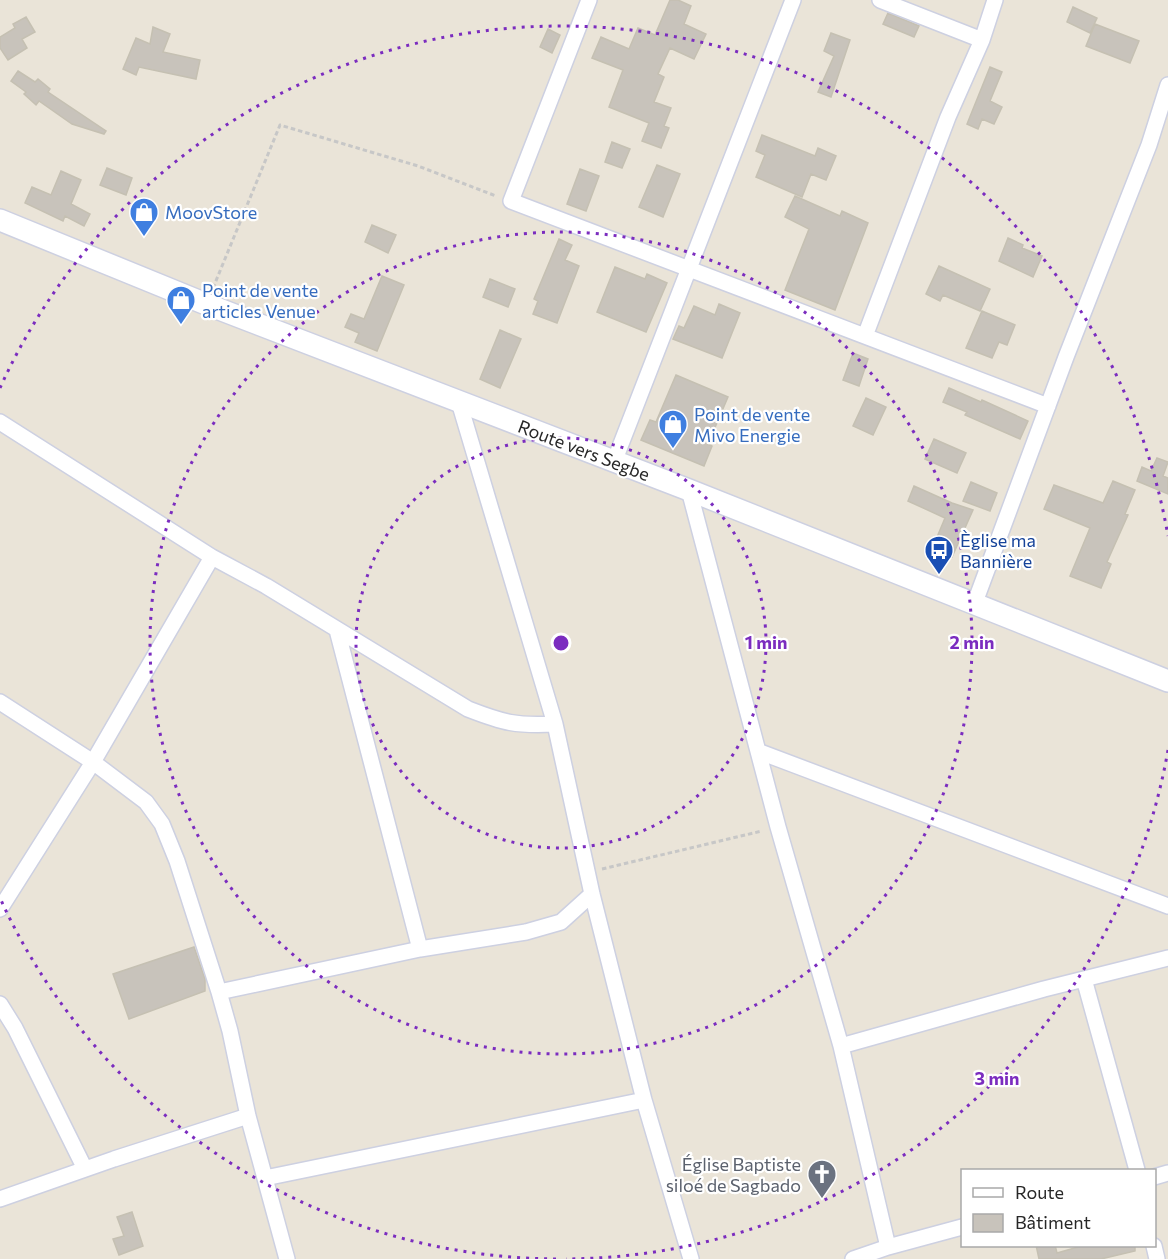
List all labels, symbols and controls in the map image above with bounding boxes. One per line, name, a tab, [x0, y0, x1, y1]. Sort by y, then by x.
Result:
shop icon: MoovStore	[128, 196, 160, 238]
place label: MoovStore	[165, 201, 257, 223]
place label: Point de vente articles Venue	[202, 279, 318, 322]
shop icon: Point de vente articles Venue	[165, 284, 197, 326]
place label: Point de vente Mivo Energie	[694, 403, 810, 446]
shop icon: Point de vente Mivo Energie	[657, 408, 689, 450]
street label: Route vers Segbe	[515, 415, 653, 485]
place label: Èglise ma Bannière	[960, 529, 1036, 572]
bus stop icon: Èglise ma Bannière	[923, 534, 955, 576]
text: 1 min	[745, 631, 787, 653]
text: 2 min	[950, 631, 994, 653]
centre of rings	[551, 633, 571, 653]
text: 3 min	[974, 1067, 1020, 1089]
place label: Église Baptiste siloé de Sagbado	[666, 1153, 801, 1196]
church icon: Église Baptiste siloé de Sagbado	[806, 1158, 838, 1200]
legend	[961, 1169, 1156, 1247]
text: Route	[1015, 1181, 1064, 1203]
text: Bâtiment	[1015, 1211, 1091, 1233]

